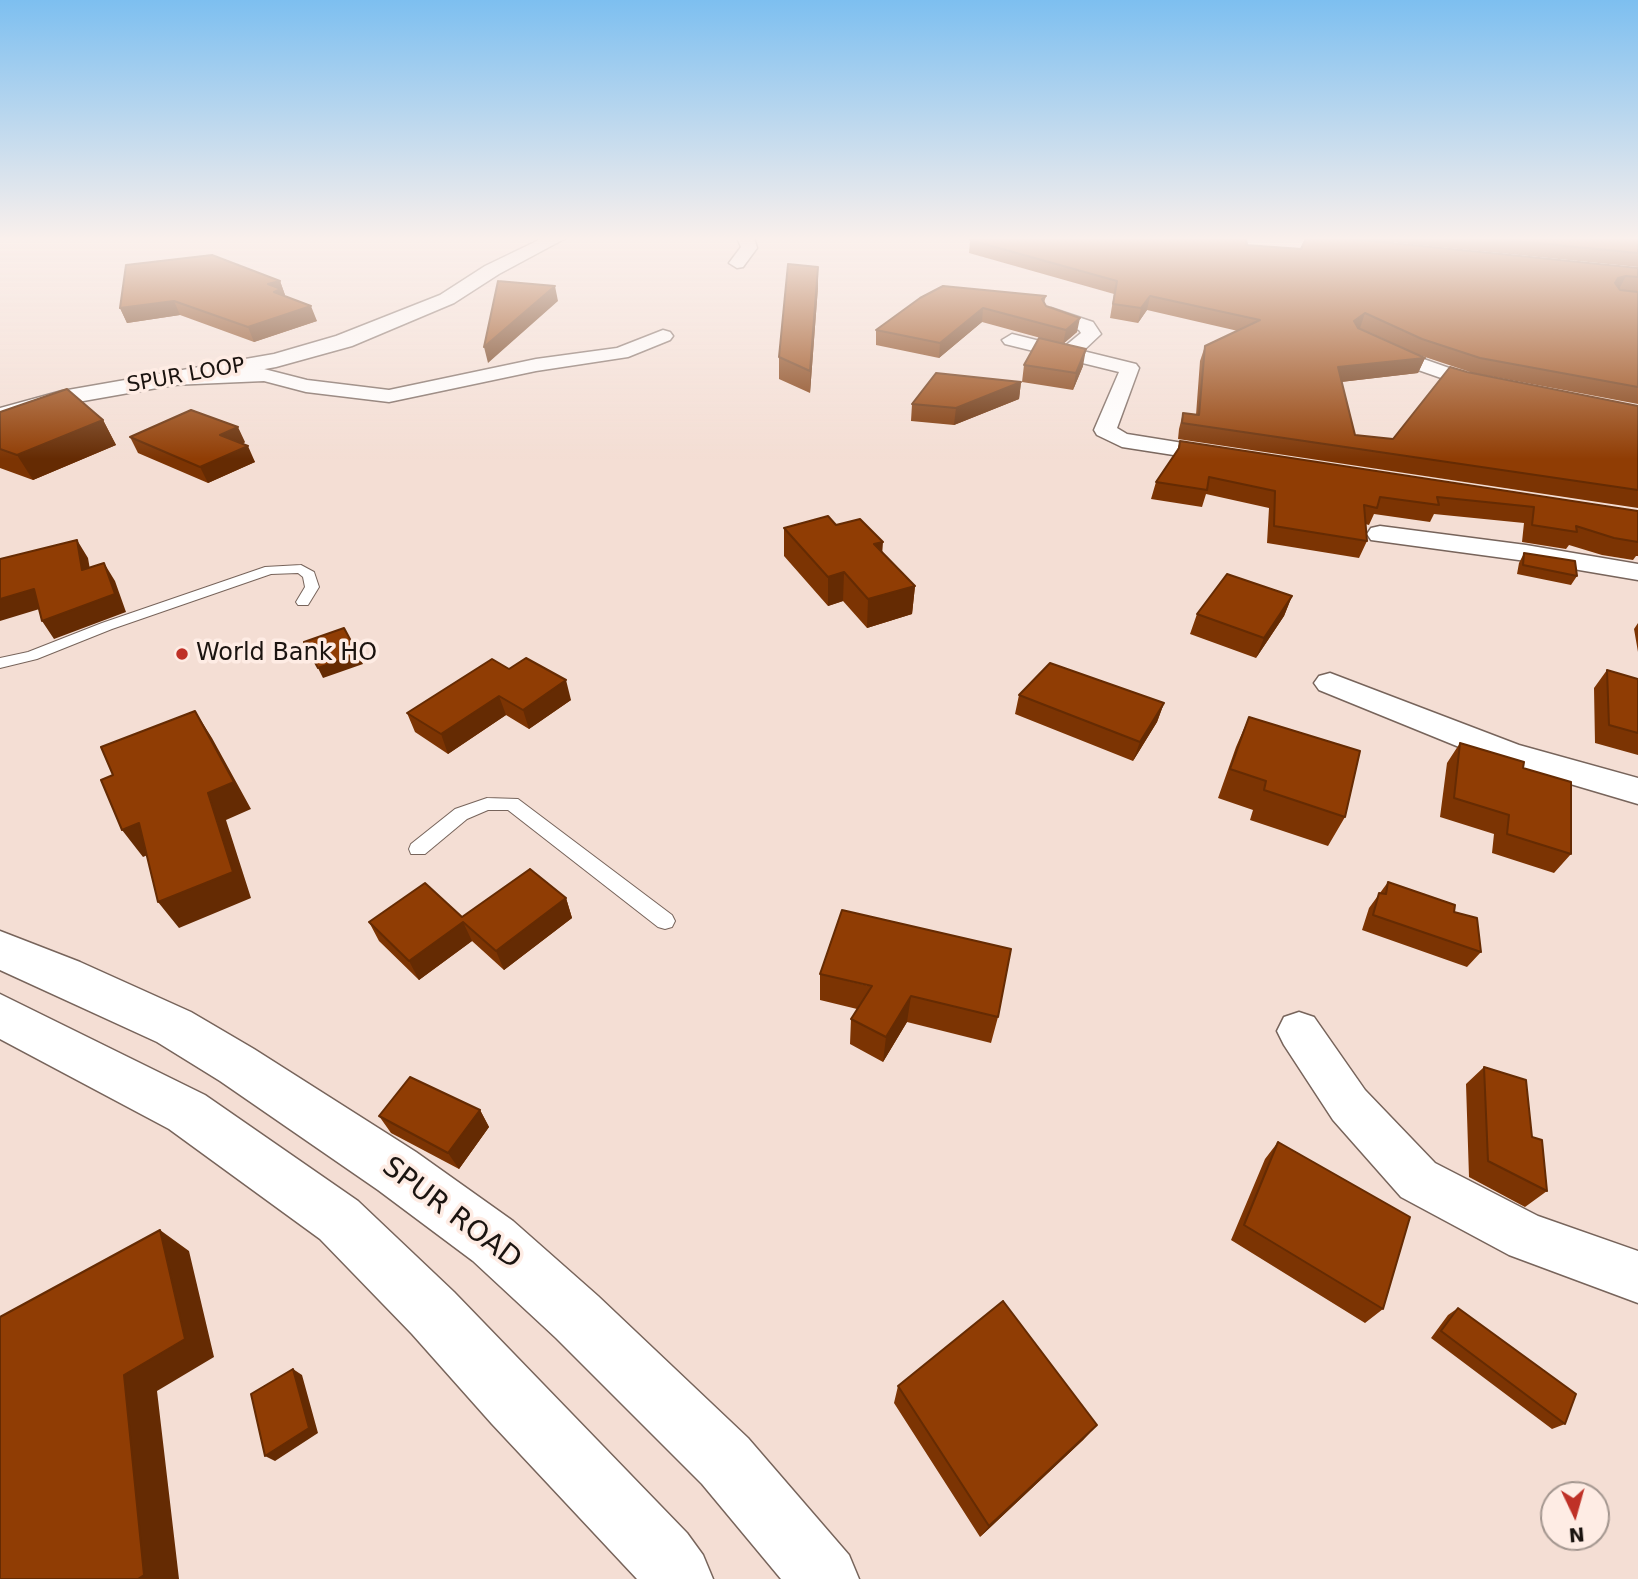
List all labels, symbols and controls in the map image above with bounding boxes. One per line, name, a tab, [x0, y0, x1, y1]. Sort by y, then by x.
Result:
street label: SPUR LOOP	[125, 353, 247, 399]
place label: World Bank HO	[196, 640, 377, 668]
marker: World Bank HO	[174, 646, 190, 662]
street label: SPUR ROAD	[375, 1151, 527, 1277]
north arrow	[1540, 1481, 1610, 1551]
text: N	[1568, 1523, 1586, 1547]

